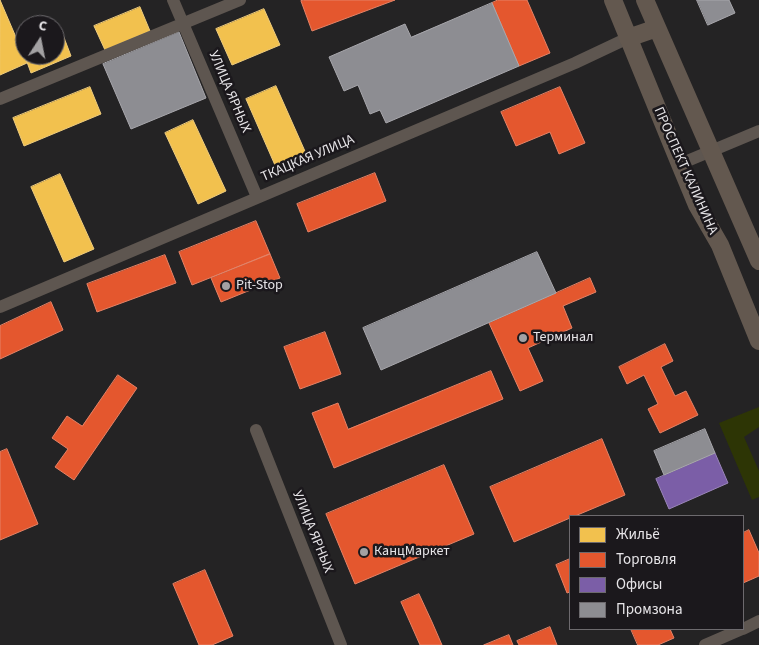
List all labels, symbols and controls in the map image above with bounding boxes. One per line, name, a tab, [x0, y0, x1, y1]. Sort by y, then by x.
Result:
north arrow	[15, 15, 65, 65]
text: С	[37, 16, 49, 37]
street label: УЛИЦА ЯРНЫХ	[204, 49, 254, 135]
street label: ПРОСПЕКТ КАЛИНИНА	[649, 105, 721, 237]
street label: ТКАЦКАЯ УЛИЦА	[259, 132, 357, 186]
place label: Pit-Stop	[236, 278, 283, 294]
marker: Pit-Stop	[220, 280, 232, 292]
place label: Терминал	[533, 330, 593, 346]
marker: Терминал	[517, 332, 529, 344]
street label: УЛИЦА ЯРНЫХ	[288, 488, 336, 576]
legend	[569, 515, 744, 630]
text: Жильё	[616, 524, 660, 545]
place label: КанцМаркет	[374, 544, 450, 560]
marker: КанцМаркет	[358, 546, 370, 558]
text: Торговля	[616, 549, 676, 570]
text: Офисы	[616, 574, 662, 595]
text: Промзона	[616, 599, 683, 620]

